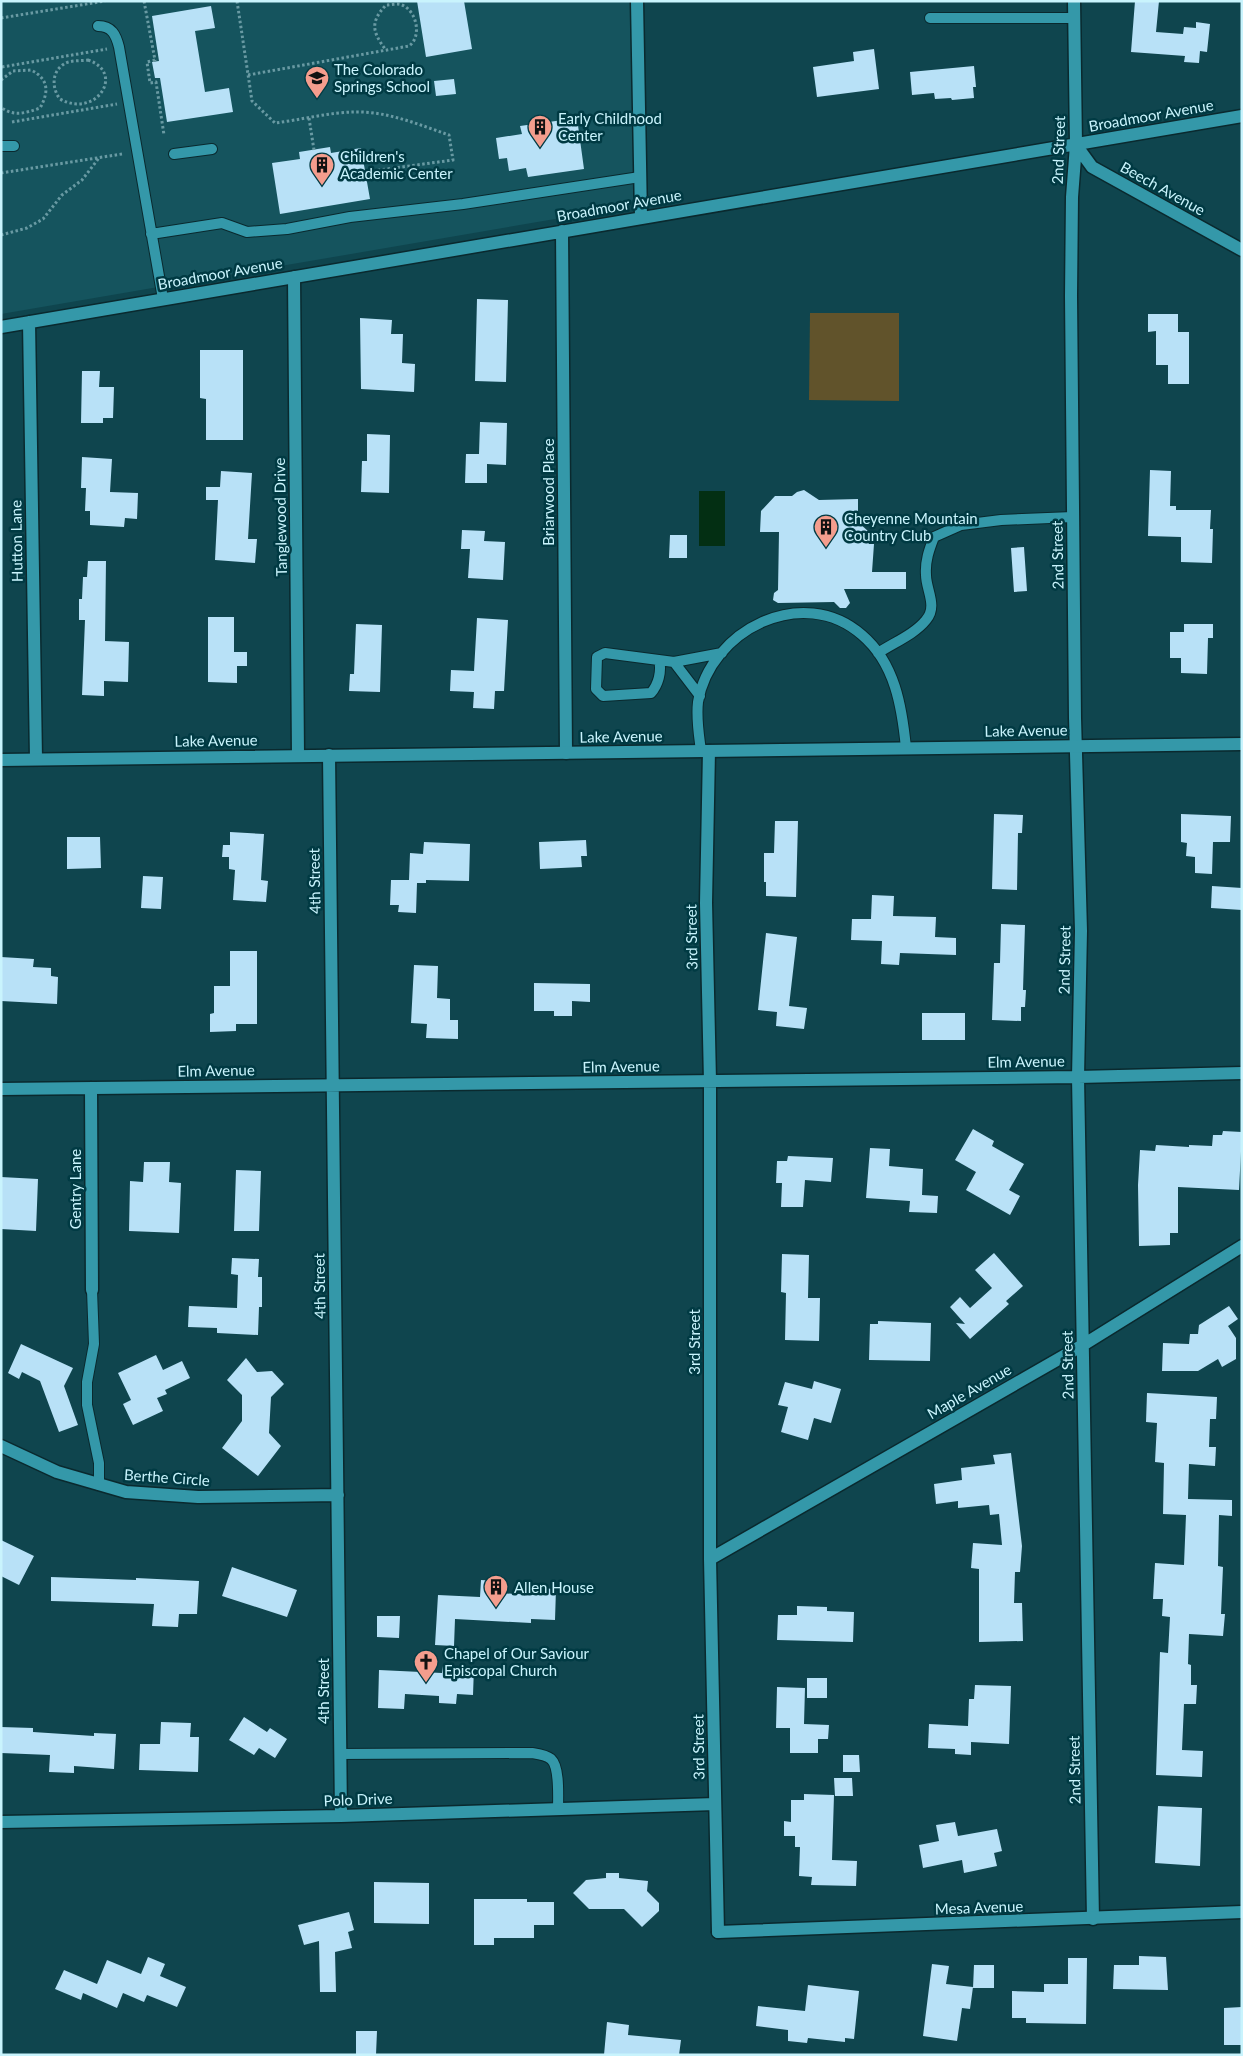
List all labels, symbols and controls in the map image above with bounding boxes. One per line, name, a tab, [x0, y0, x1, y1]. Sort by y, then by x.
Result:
place label: The Colorado Springs School	[334, 60, 430, 95]
school or university icon: The Colorado Springs School	[304, 65, 330, 99]
street label: Broadmoor Avenue	[1087, 95, 1215, 135]
place label: Early Childhood Center	[558, 109, 662, 144]
building icon: Early Childhood Center	[527, 114, 553, 148]
street label: 2nd Street	[1048, 115, 1068, 185]
place label: Children's Academic Center	[340, 147, 453, 182]
building icon: Children's Academic Center	[309, 152, 335, 186]
street label: Beech Avenue	[1118, 157, 1209, 219]
street label: Broadmoor Avenue	[555, 185, 683, 225]
street label: Broadmoor Avenue	[156, 253, 284, 293]
street label: Briarwood Place	[539, 438, 557, 546]
street label: Tanglewood Drive	[270, 457, 290, 577]
street label: Hutton Lane	[6, 500, 26, 582]
place label: Cheyenne Mountain Country Club	[844, 509, 978, 544]
building icon: Cheyenne Mountain Country Club	[813, 514, 839, 548]
street label: 2nd Street	[1047, 520, 1067, 590]
street label: Lake Avenue	[984, 720, 1068, 740]
street label: Lake Avenue	[579, 726, 663, 746]
street label: Lake Avenue	[174, 730, 258, 750]
street label: 4th Street	[304, 847, 324, 914]
street label: 3rd Street	[681, 903, 701, 970]
street label: 2nd Street	[1054, 925, 1074, 995]
street label: Elm Avenue	[987, 1051, 1065, 1071]
street label: Elm Avenue	[582, 1056, 660, 1076]
street label: Elm Avenue	[177, 1060, 255, 1080]
street label: Gentry Lane	[66, 1149, 84, 1229]
street label: 4th Street	[309, 1252, 329, 1319]
street label: 3rd Street	[685, 1309, 703, 1375]
street label: 2nd Street	[1057, 1330, 1077, 1400]
street label: Maple Avenue	[924, 1360, 1014, 1422]
street label: Berthe Circle	[124, 1465, 211, 1489]
building icon: Allen House	[483, 1574, 509, 1608]
place label: Allen House	[514, 1578, 594, 1596]
place label: Chapel of Our Saviour Episcopal Church	[444, 1644, 589, 1679]
church icon: Chapel of Our Saviour Episcopal Church	[413, 1649, 439, 1683]
street label: 4th Street	[314, 1657, 332, 1724]
street label: 3rd Street	[688, 1713, 708, 1780]
street label: 2nd Street	[1064, 1735, 1084, 1805]
street label: Polo Drive	[323, 1789, 393, 1809]
street label: Mesa Avenue	[934, 1896, 1024, 1918]

